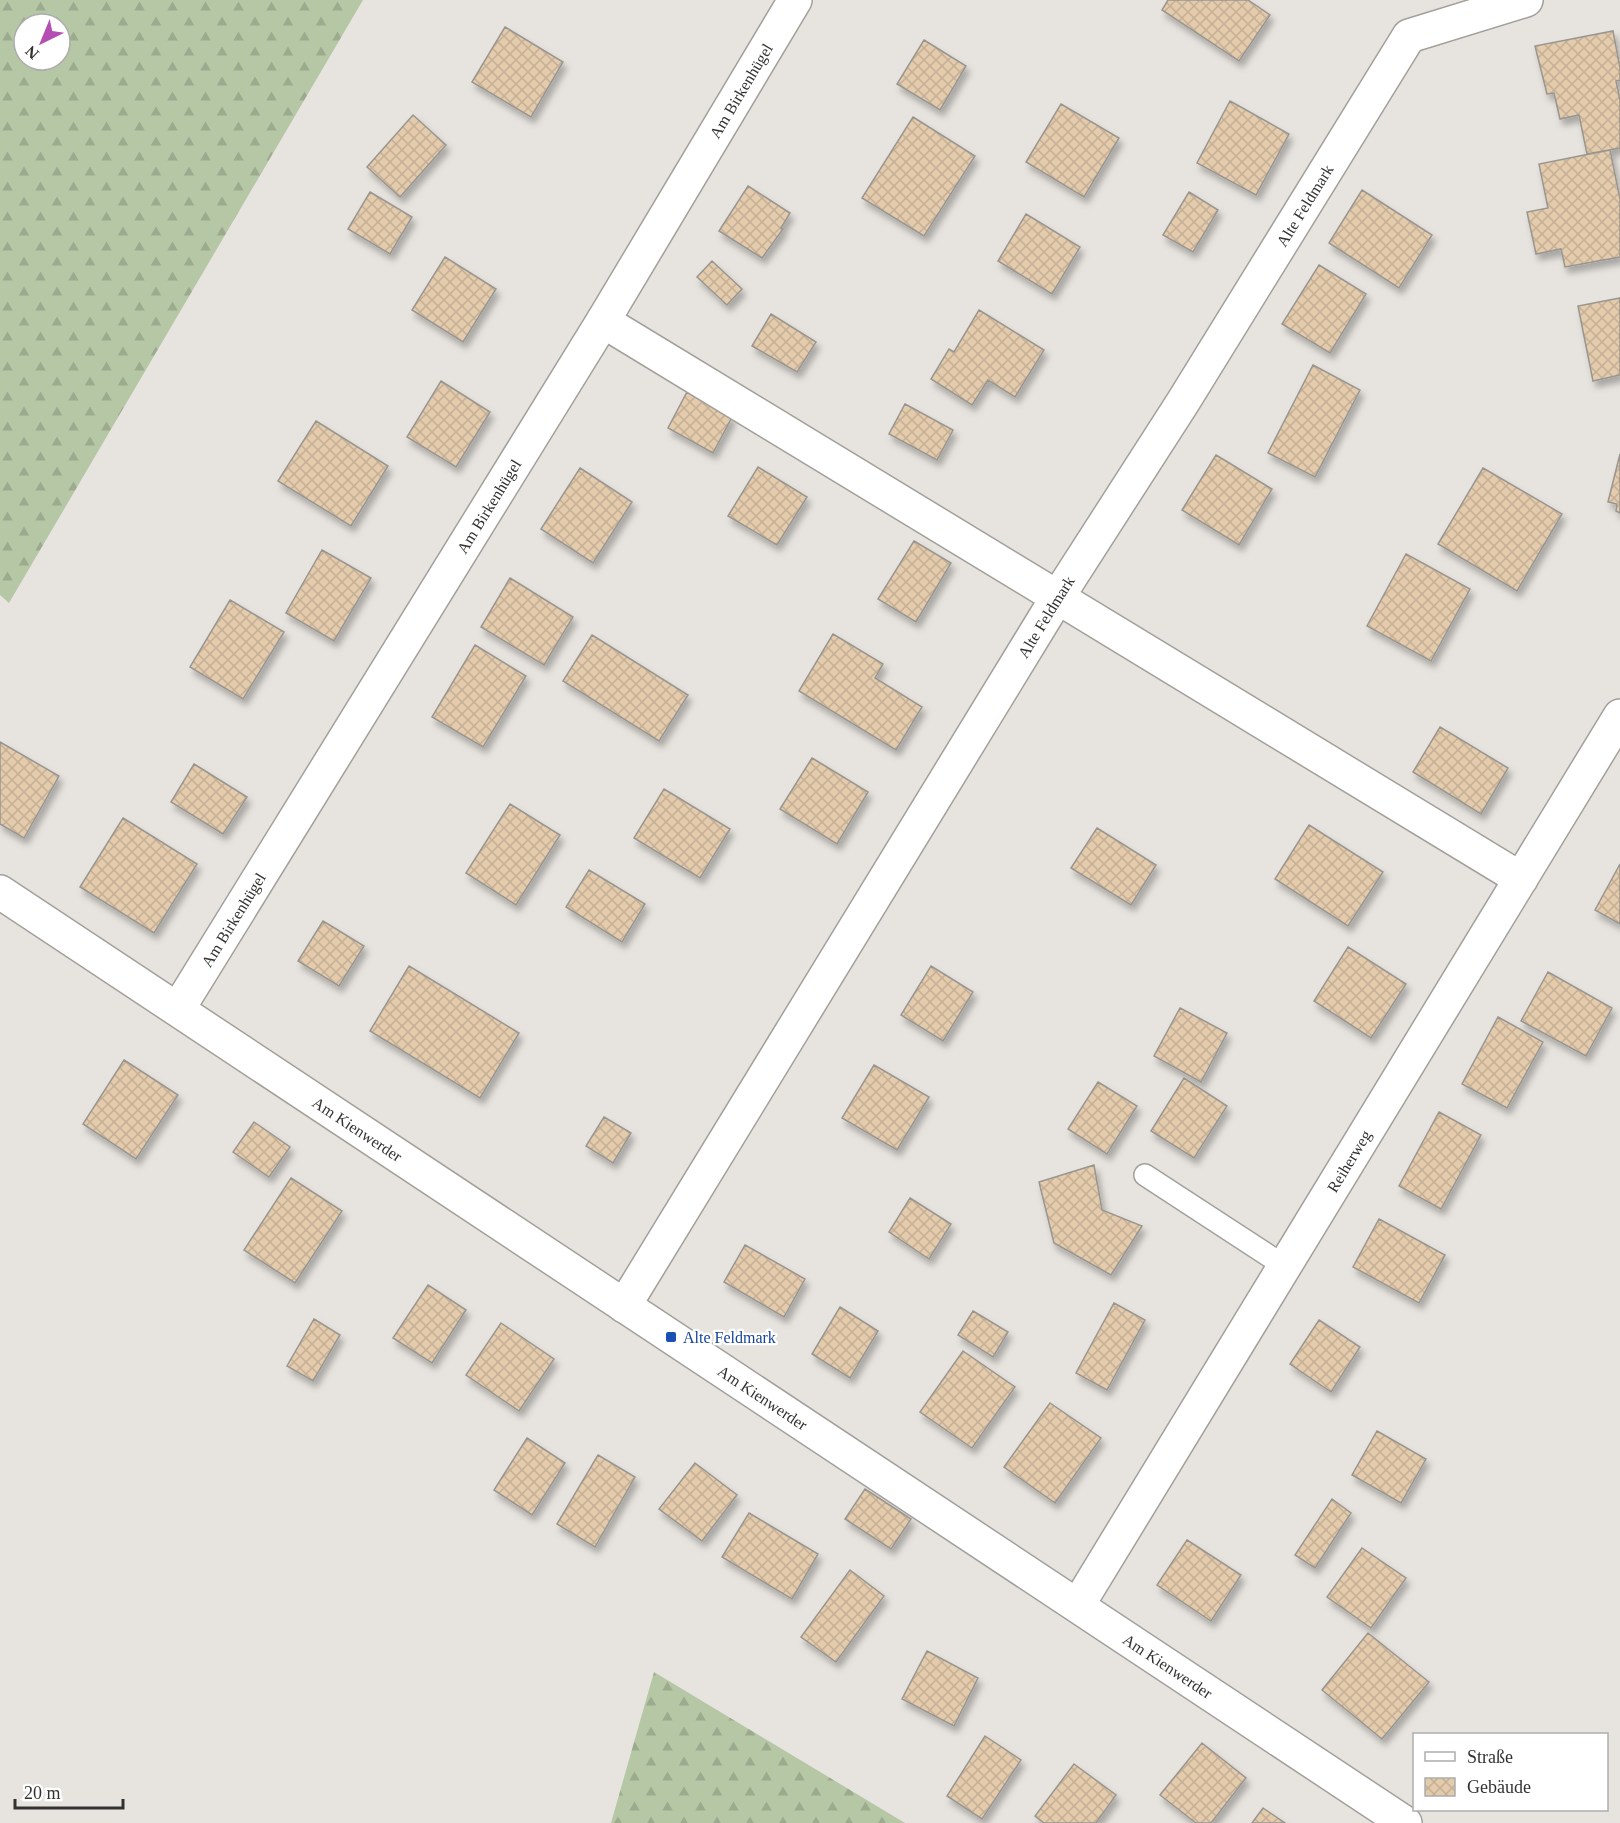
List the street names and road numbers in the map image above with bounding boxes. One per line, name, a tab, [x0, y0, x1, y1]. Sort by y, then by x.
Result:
street label: Am Birkenhügel	[706, 40, 776, 141]
street label: Alte Feldmark	[1273, 161, 1336, 249]
street label: Am Birkenhügel	[453, 456, 524, 556]
street label: Alte Feldmark	[1014, 573, 1077, 661]
street label: Am Birkenhügel	[198, 869, 269, 970]
street label: Am Kienwerder	[310, 1093, 406, 1165]
street label: Reiherweg	[1323, 1127, 1375, 1195]
street label: Am Kienwerder	[715, 1362, 811, 1433]
street label: Am Kienwerder	[1120, 1630, 1216, 1702]

